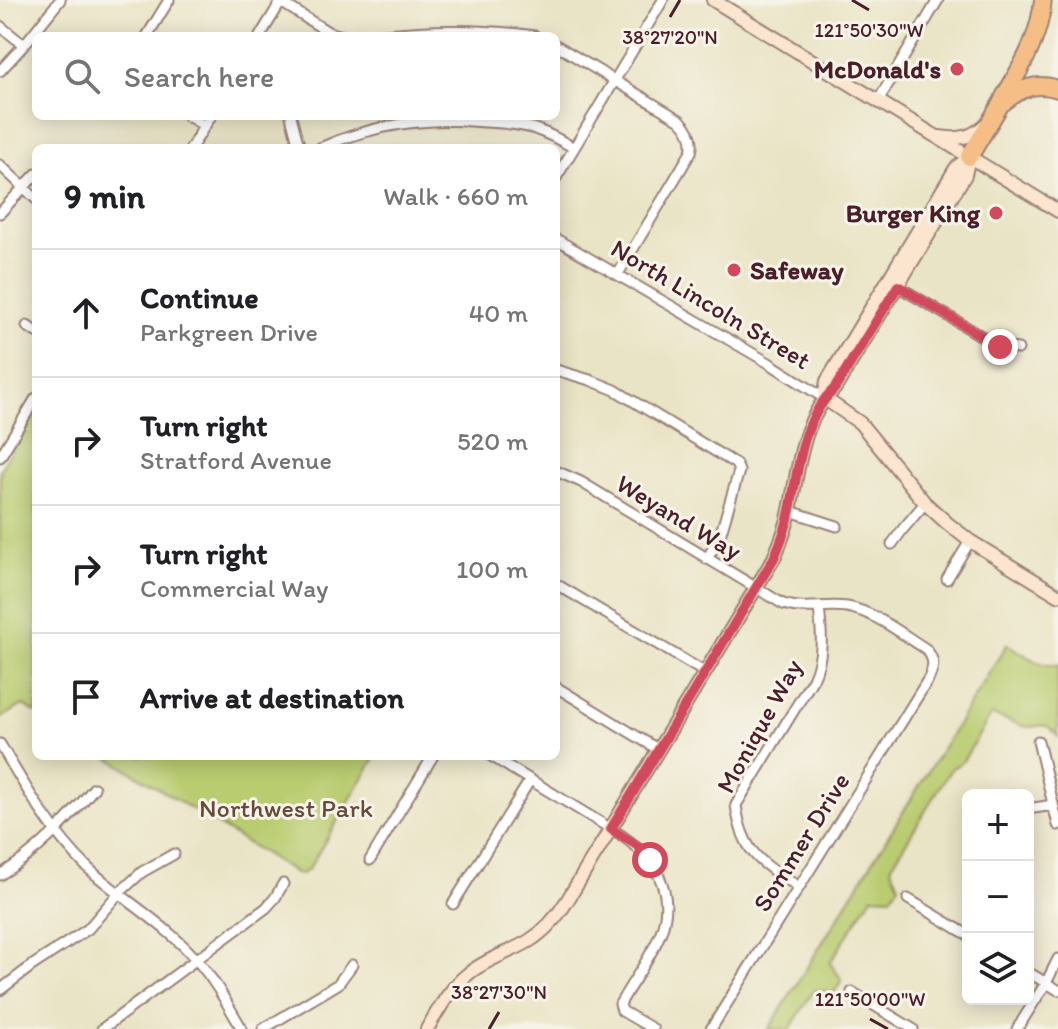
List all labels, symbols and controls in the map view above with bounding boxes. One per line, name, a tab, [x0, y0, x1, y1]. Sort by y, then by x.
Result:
text: 121°50'30"W	[814, 18, 924, 42]
text: 38°27'20"N	[622, 25, 718, 49]
search box	[32, 32, 560, 120]
place label: McDonald's	[814, 53, 941, 85]
icon: search	[60, 54, 104, 98]
text: Search here	[124, 58, 274, 95]
marker: McDonald's	[948, 60, 966, 78]
text: 9 min	[64, 176, 145, 217]
text: Walk · 660 m	[383, 180, 528, 212]
place label: Burger King	[846, 197, 981, 229]
marker: Burger King	[987, 204, 1005, 222]
street label: North Lincoln Street	[605, 232, 817, 376]
place label: Safeway	[750, 254, 844, 286]
marker: Safeway	[725, 261, 743, 279]
text: Continue	[140, 279, 259, 316]
icon: ahead	[64, 291, 108, 335]
text: 40 m	[469, 297, 528, 329]
text: Parkgreen Drive	[140, 316, 318, 348]
route end	[982, 329, 1018, 365]
text: Turn right	[140, 407, 268, 444]
icon: right	[64, 419, 108, 463]
text: 520 m	[457, 425, 528, 457]
text: Stratford Avenue	[140, 444, 332, 476]
street label: Weyand Way	[611, 467, 747, 567]
text: Turn right	[140, 535, 268, 572]
icon: right	[64, 547, 108, 591]
text: 100 m	[456, 553, 528, 585]
text: Commercial Way	[140, 572, 328, 604]
street label: Monique Way	[709, 653, 809, 799]
icon: arrive	[64, 675, 108, 719]
text: Arrive at destination	[140, 679, 404, 716]
street label: Sommer Drive	[746, 767, 856, 917]
map controls	[962, 789, 1034, 1005]
button: +	[962, 789, 1034, 861]
park label: Northwest Park	[199, 792, 373, 824]
route start	[632, 842, 668, 878]
button: −	[962, 861, 1034, 933]
button: layers	[962, 933, 1034, 1005]
text: 38°27'30"N	[451, 980, 547, 1004]
text: 121°50'00"W	[815, 987, 925, 1011]

